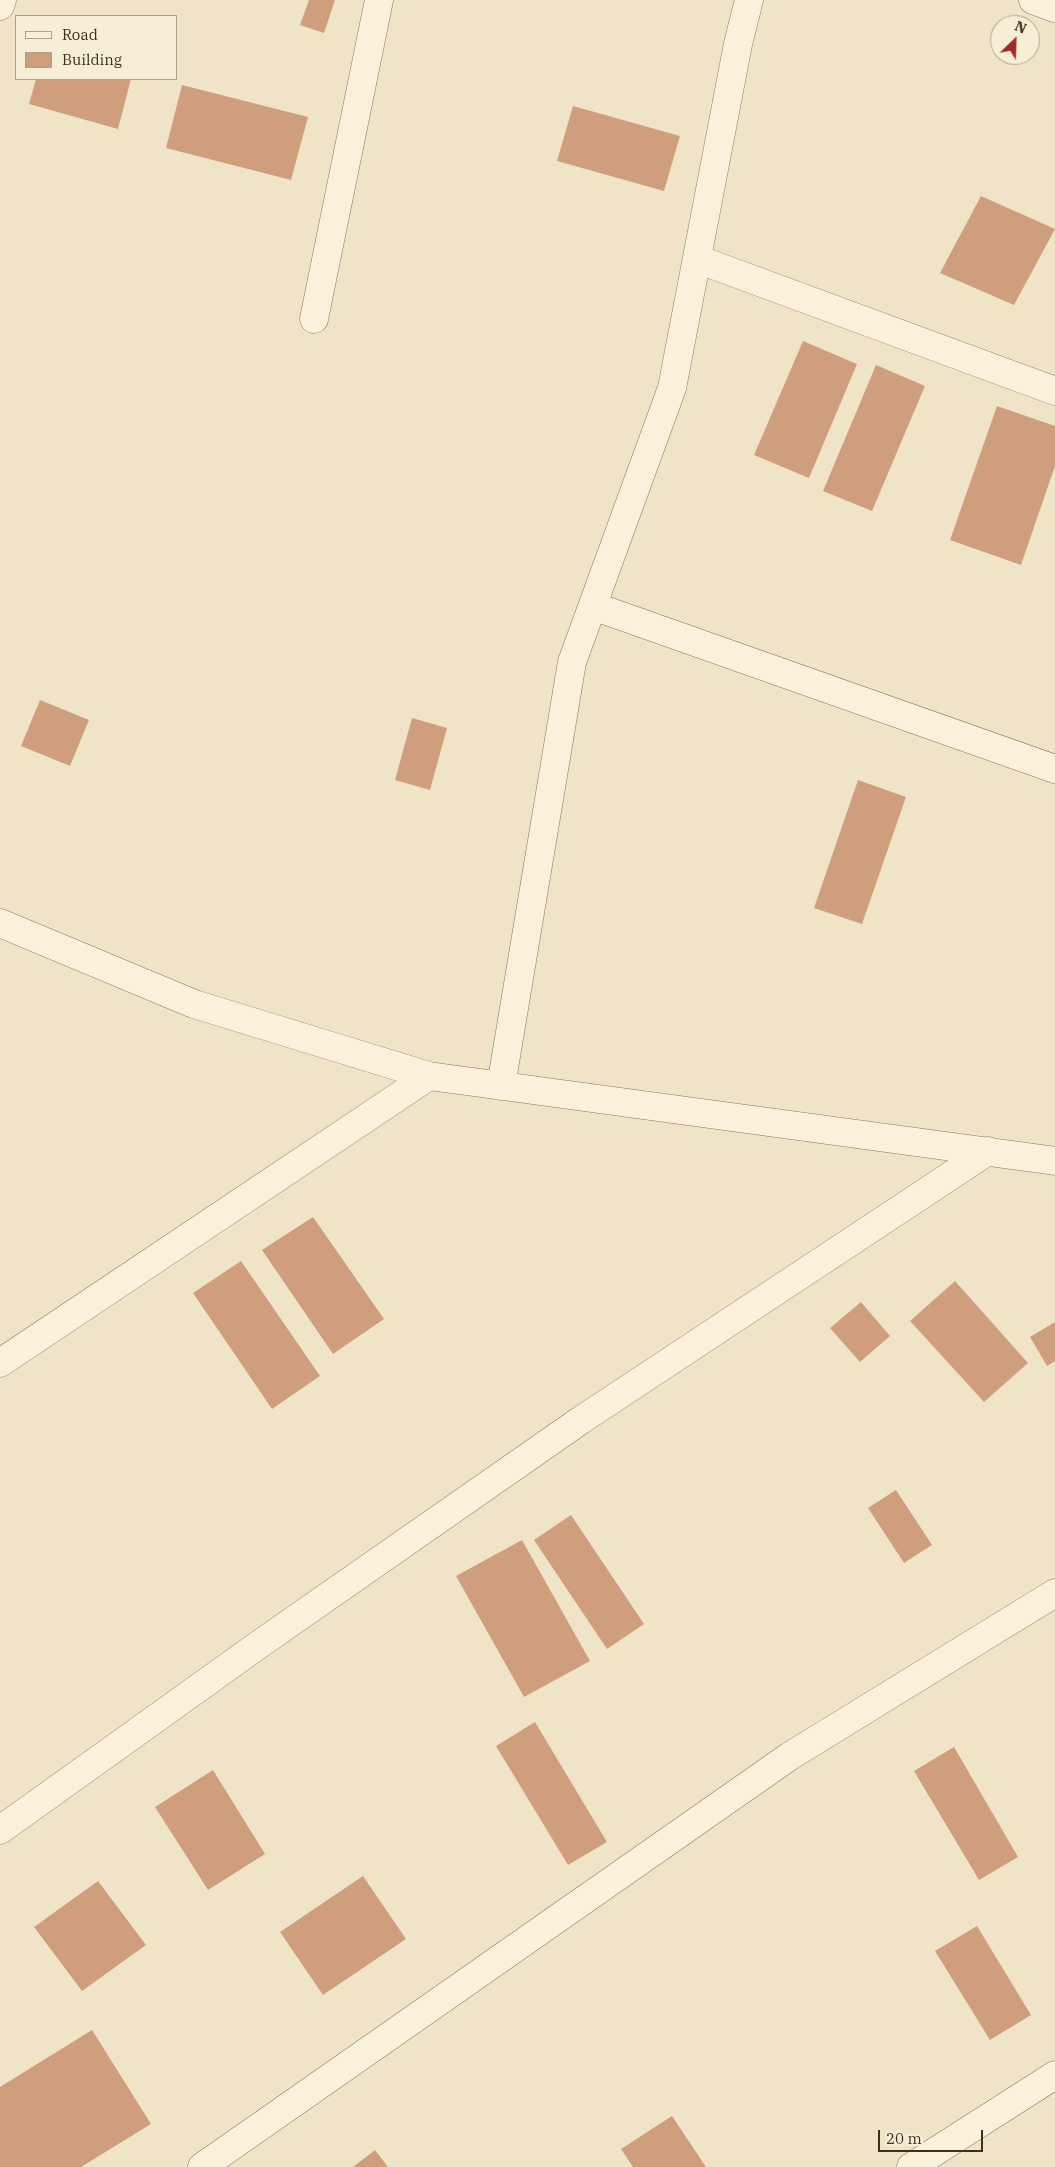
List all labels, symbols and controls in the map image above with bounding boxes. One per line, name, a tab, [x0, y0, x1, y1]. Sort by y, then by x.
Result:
legend	[15, 15, 178, 80]
north arrow	[990, 15, 1040, 65]
text: N	[1012, 17, 1029, 38]
text: Road	[62, 25, 98, 44]
text: Building	[62, 50, 122, 69]
scale bar	[880, 2120, 985, 2152]
text: 20 m	[886, 2129, 922, 2148]

